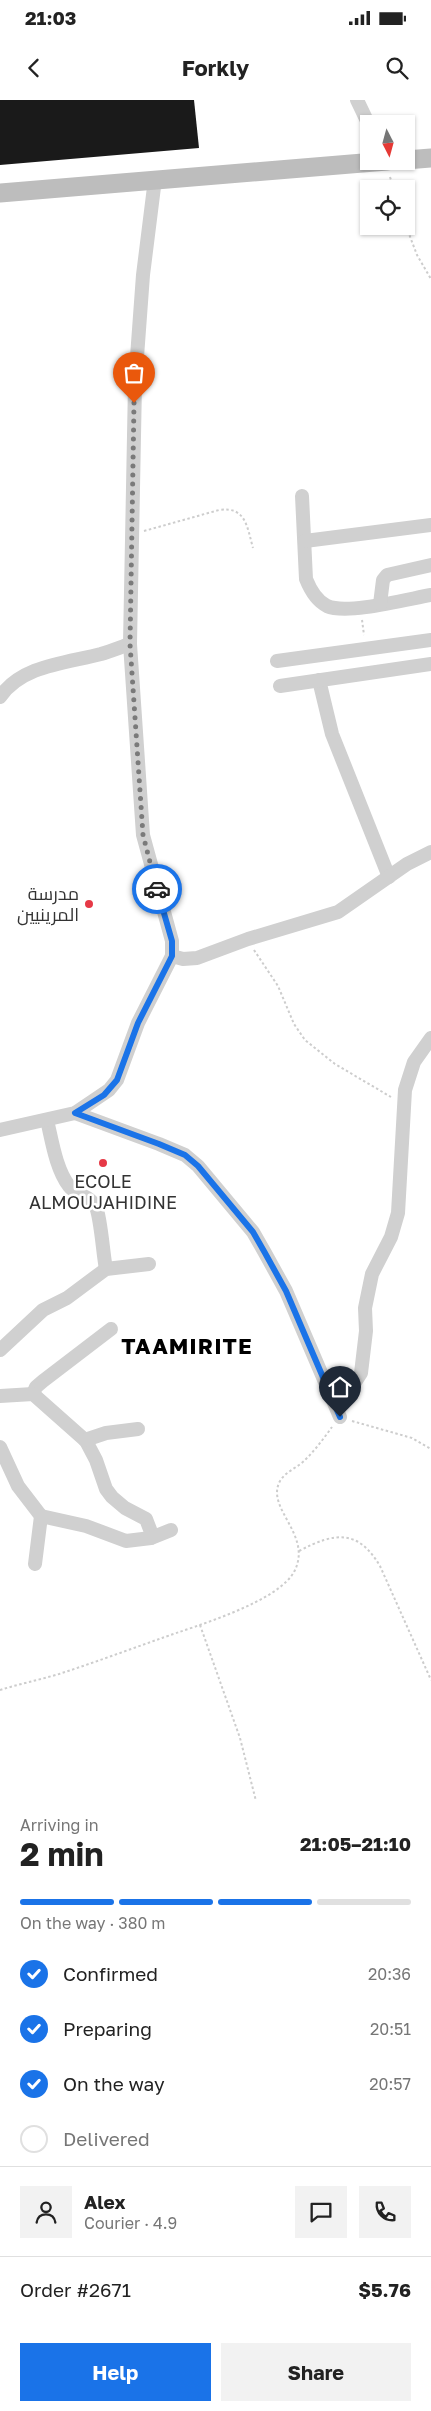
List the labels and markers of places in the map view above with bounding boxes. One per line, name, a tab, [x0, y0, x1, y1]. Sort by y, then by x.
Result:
pin	[113, 352, 155, 403]
place label: مدرسة المرينيين	[17, 882, 79, 926]
marker: مدرسة المرينيين	[83, 898, 95, 910]
marker: ECOLE ALMOUJAHIDINE	[97, 1157, 109, 1169]
place label: ECOLE ALMOUJAHIDINE	[29, 1170, 177, 1213]
pin	[319, 1366, 361, 1417]

